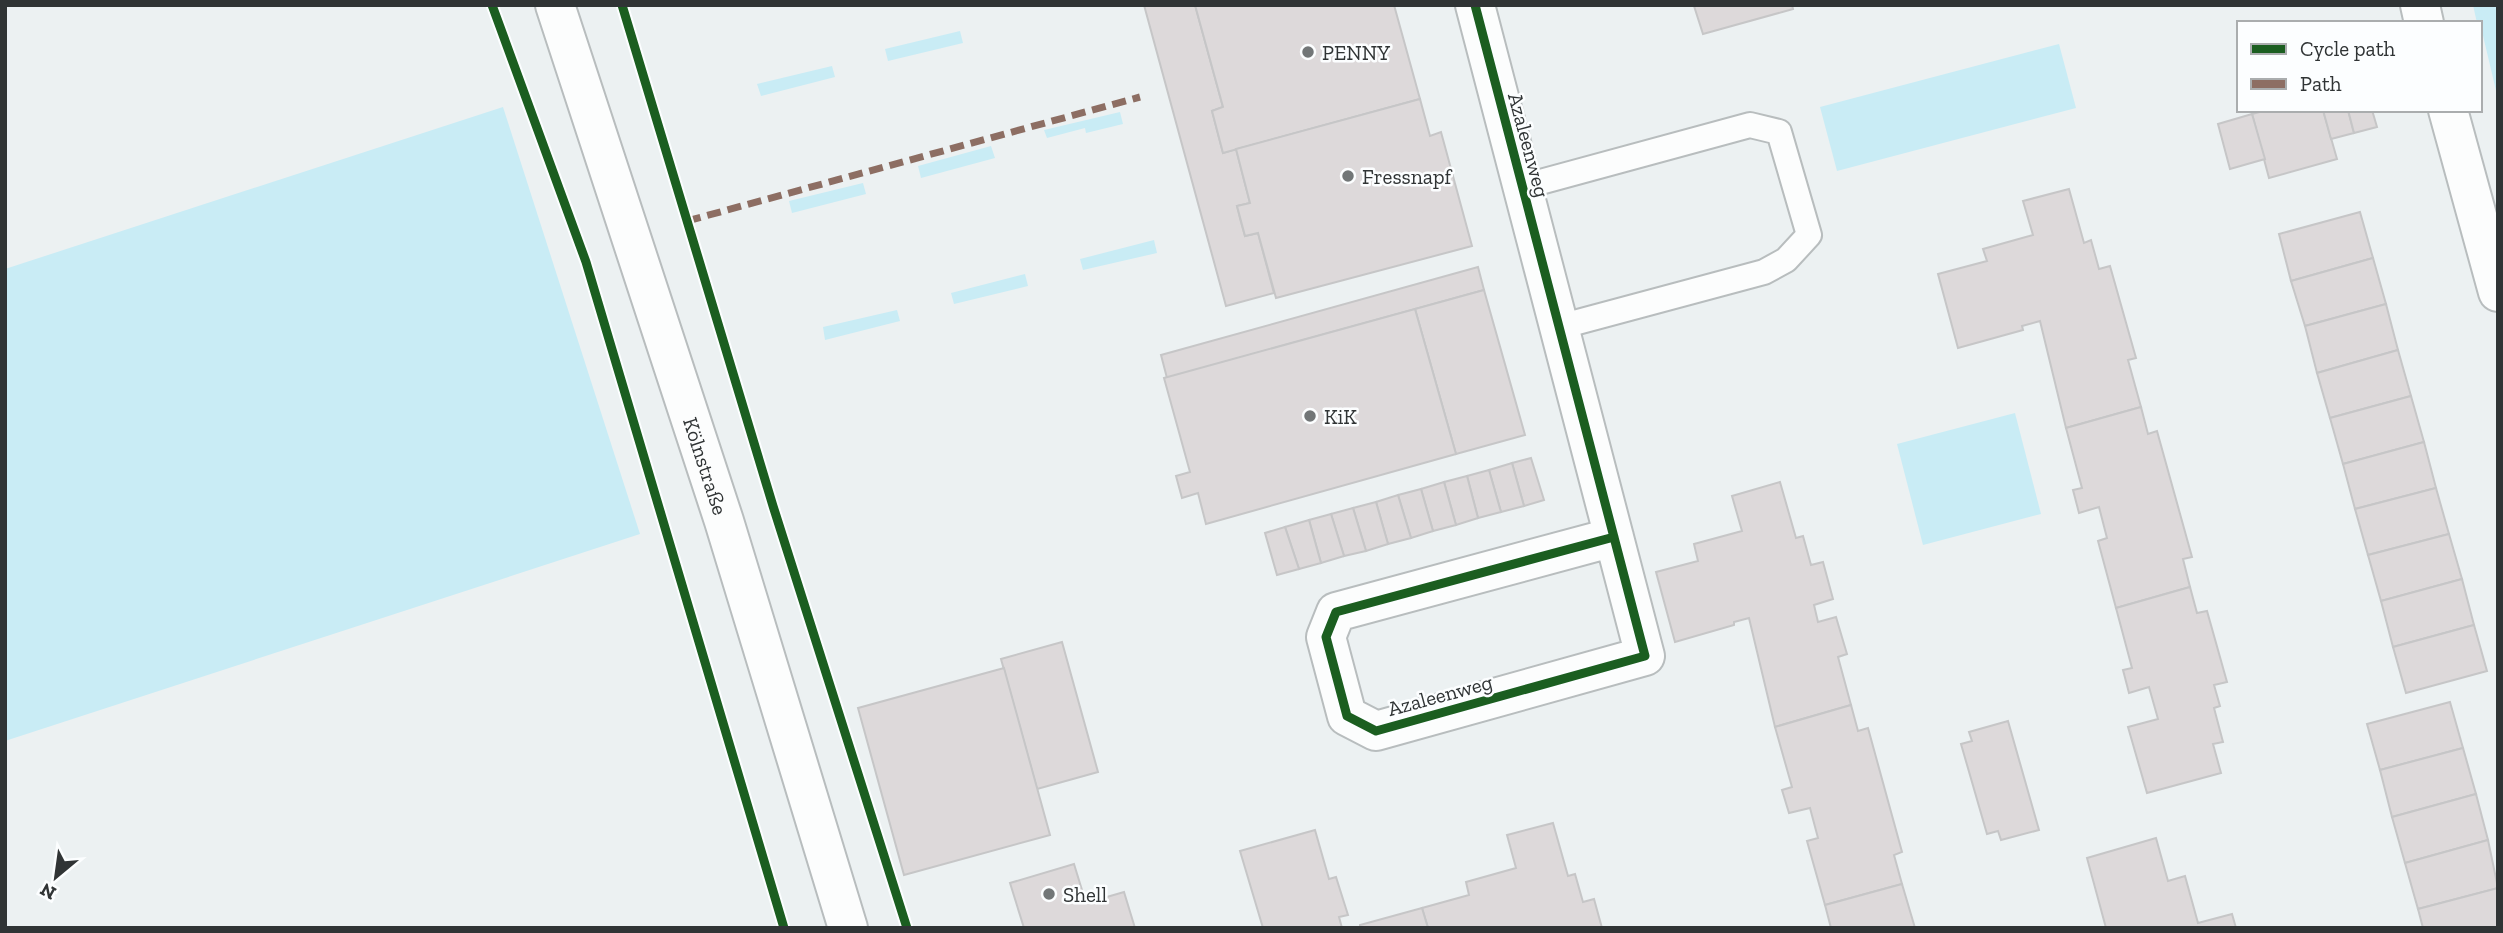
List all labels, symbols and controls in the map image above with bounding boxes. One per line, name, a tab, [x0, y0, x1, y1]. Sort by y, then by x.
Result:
legend	[2237, 21, 2482, 112]
text: Cycle path	[2300, 36, 2395, 61]
place label: PENNY	[1322, 40, 1390, 65]
marker: PENNY	[1300, 44, 1316, 60]
text: Path	[2300, 71, 2342, 96]
street label: Azaleenweg	[1503, 90, 1555, 201]
place label: Fressnapf	[1362, 164, 1453, 189]
marker: Fressnapf	[1340, 168, 1356, 184]
place label: KiK	[1324, 404, 1357, 429]
marker: KiK	[1302, 408, 1318, 424]
street label: Kölnstraße	[678, 414, 734, 518]
street label: Azaleenweg	[1385, 669, 1496, 721]
north arrow	[21, 842, 91, 912]
text: N	[36, 878, 60, 905]
place label: Shell	[1063, 882, 1107, 907]
marker: Shell	[1041, 886, 1057, 902]

